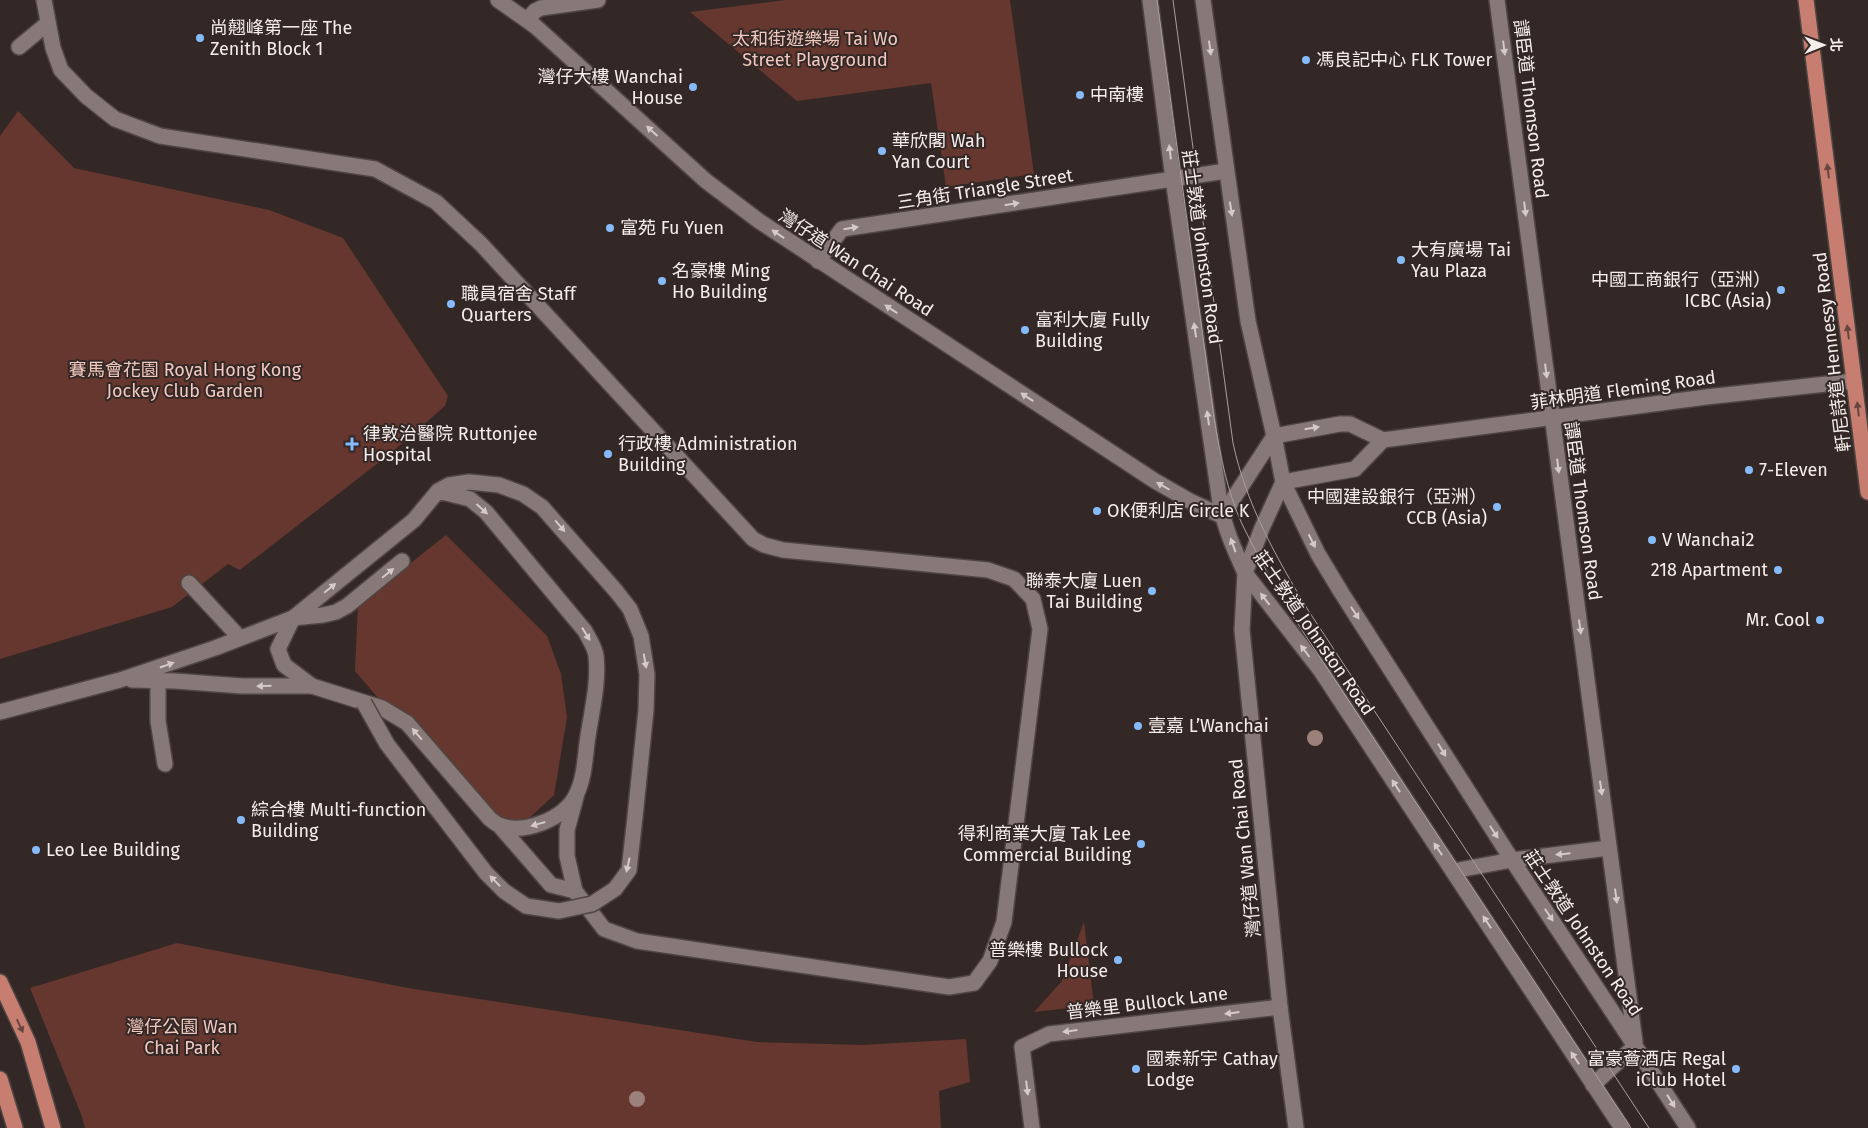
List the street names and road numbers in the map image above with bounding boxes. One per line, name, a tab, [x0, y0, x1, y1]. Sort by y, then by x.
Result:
street label: 譚臣道 Thomson Road	[1509, 18, 1553, 200]
street label: 莊士敦道 Johnston Road	[1177, 149, 1227, 345]
street label: 三角街 Triangle Street	[895, 164, 1075, 214]
street label: 灣仔道 Wan Chai Road	[775, 205, 937, 321]
street label: 軒尼詩道 Hennessy Road	[1809, 251, 1855, 453]
street label: 菲林明道 Fleming Road	[1529, 366, 1717, 414]
street label: 譚臣道 Thomson Road	[1560, 420, 1606, 602]
street label: 莊士敦道 Johnston Road	[1249, 546, 1379, 720]
street label: 灣仔道 Wan Chai Road	[1225, 757, 1265, 939]
street label: 莊士敦道 Johnston Road	[1519, 846, 1647, 1020]
street label: 普樂里 Bullock Lane	[1065, 982, 1229, 1024]

